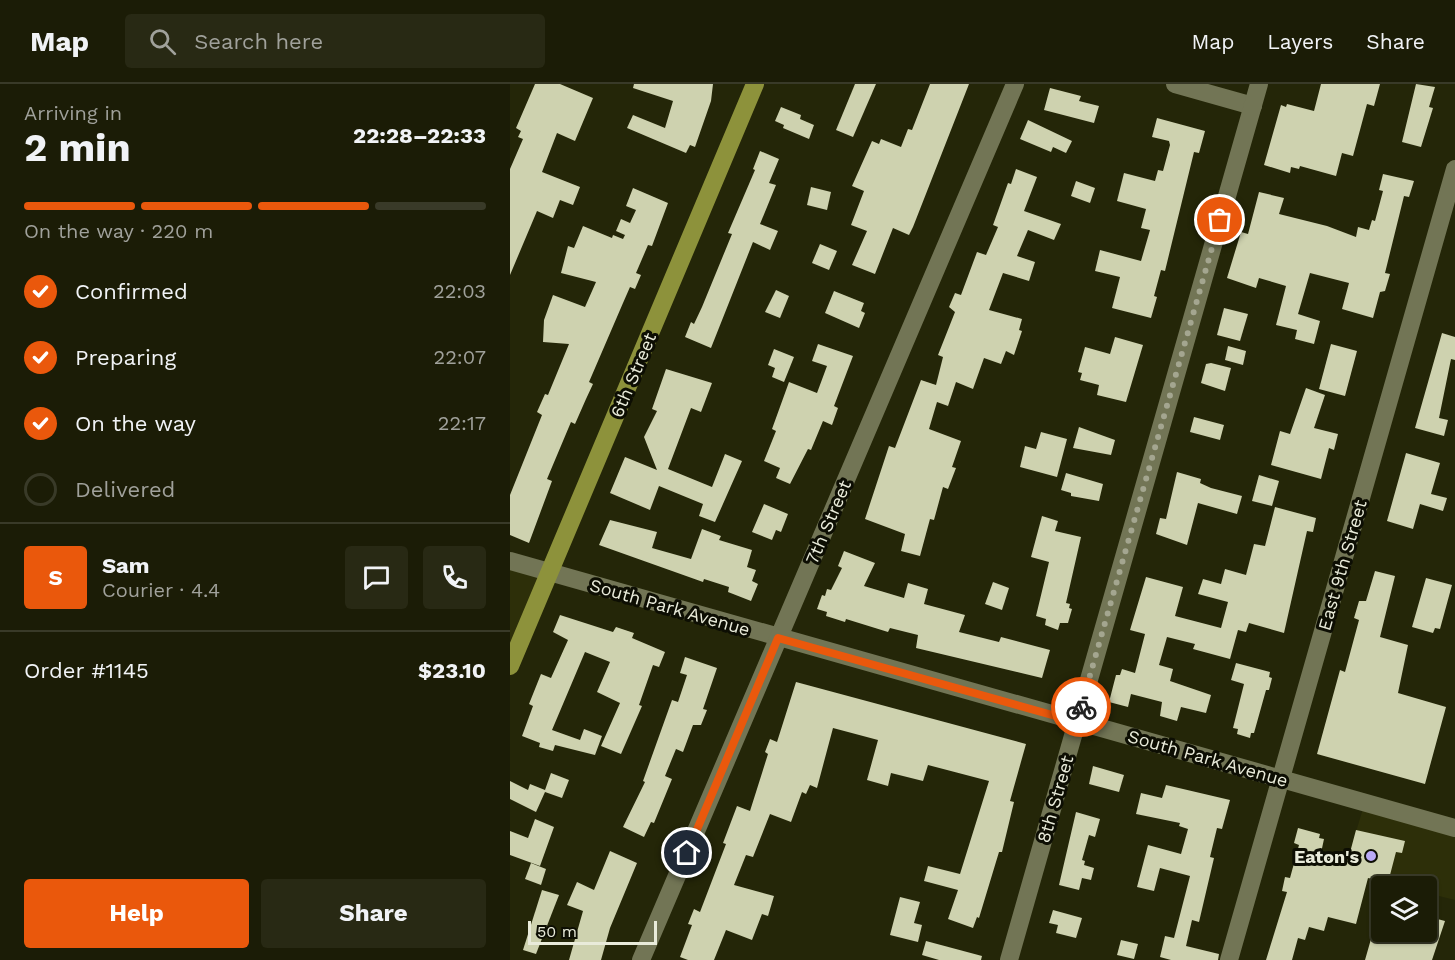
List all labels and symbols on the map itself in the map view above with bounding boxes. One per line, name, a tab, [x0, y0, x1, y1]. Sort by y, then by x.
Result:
pin	[1194, 194, 1245, 245]
street label: 6th Street	[606, 329, 660, 421]
street label: 7th Street	[801, 476, 855, 567]
street label: East 9th Street	[1313, 497, 1371, 633]
street label: South Park Avenue	[587, 574, 753, 640]
courier	[1051, 677, 1111, 737]
street label: South Park Avenue	[1125, 725, 1291, 791]
street label: 8th Street	[1032, 752, 1078, 845]
pin	[661, 827, 712, 878]
place label: Eaton's	[1294, 846, 1359, 867]
marker: Eaton's	[1364, 849, 1378, 863]
scale bar	[528, 918, 657, 946]

